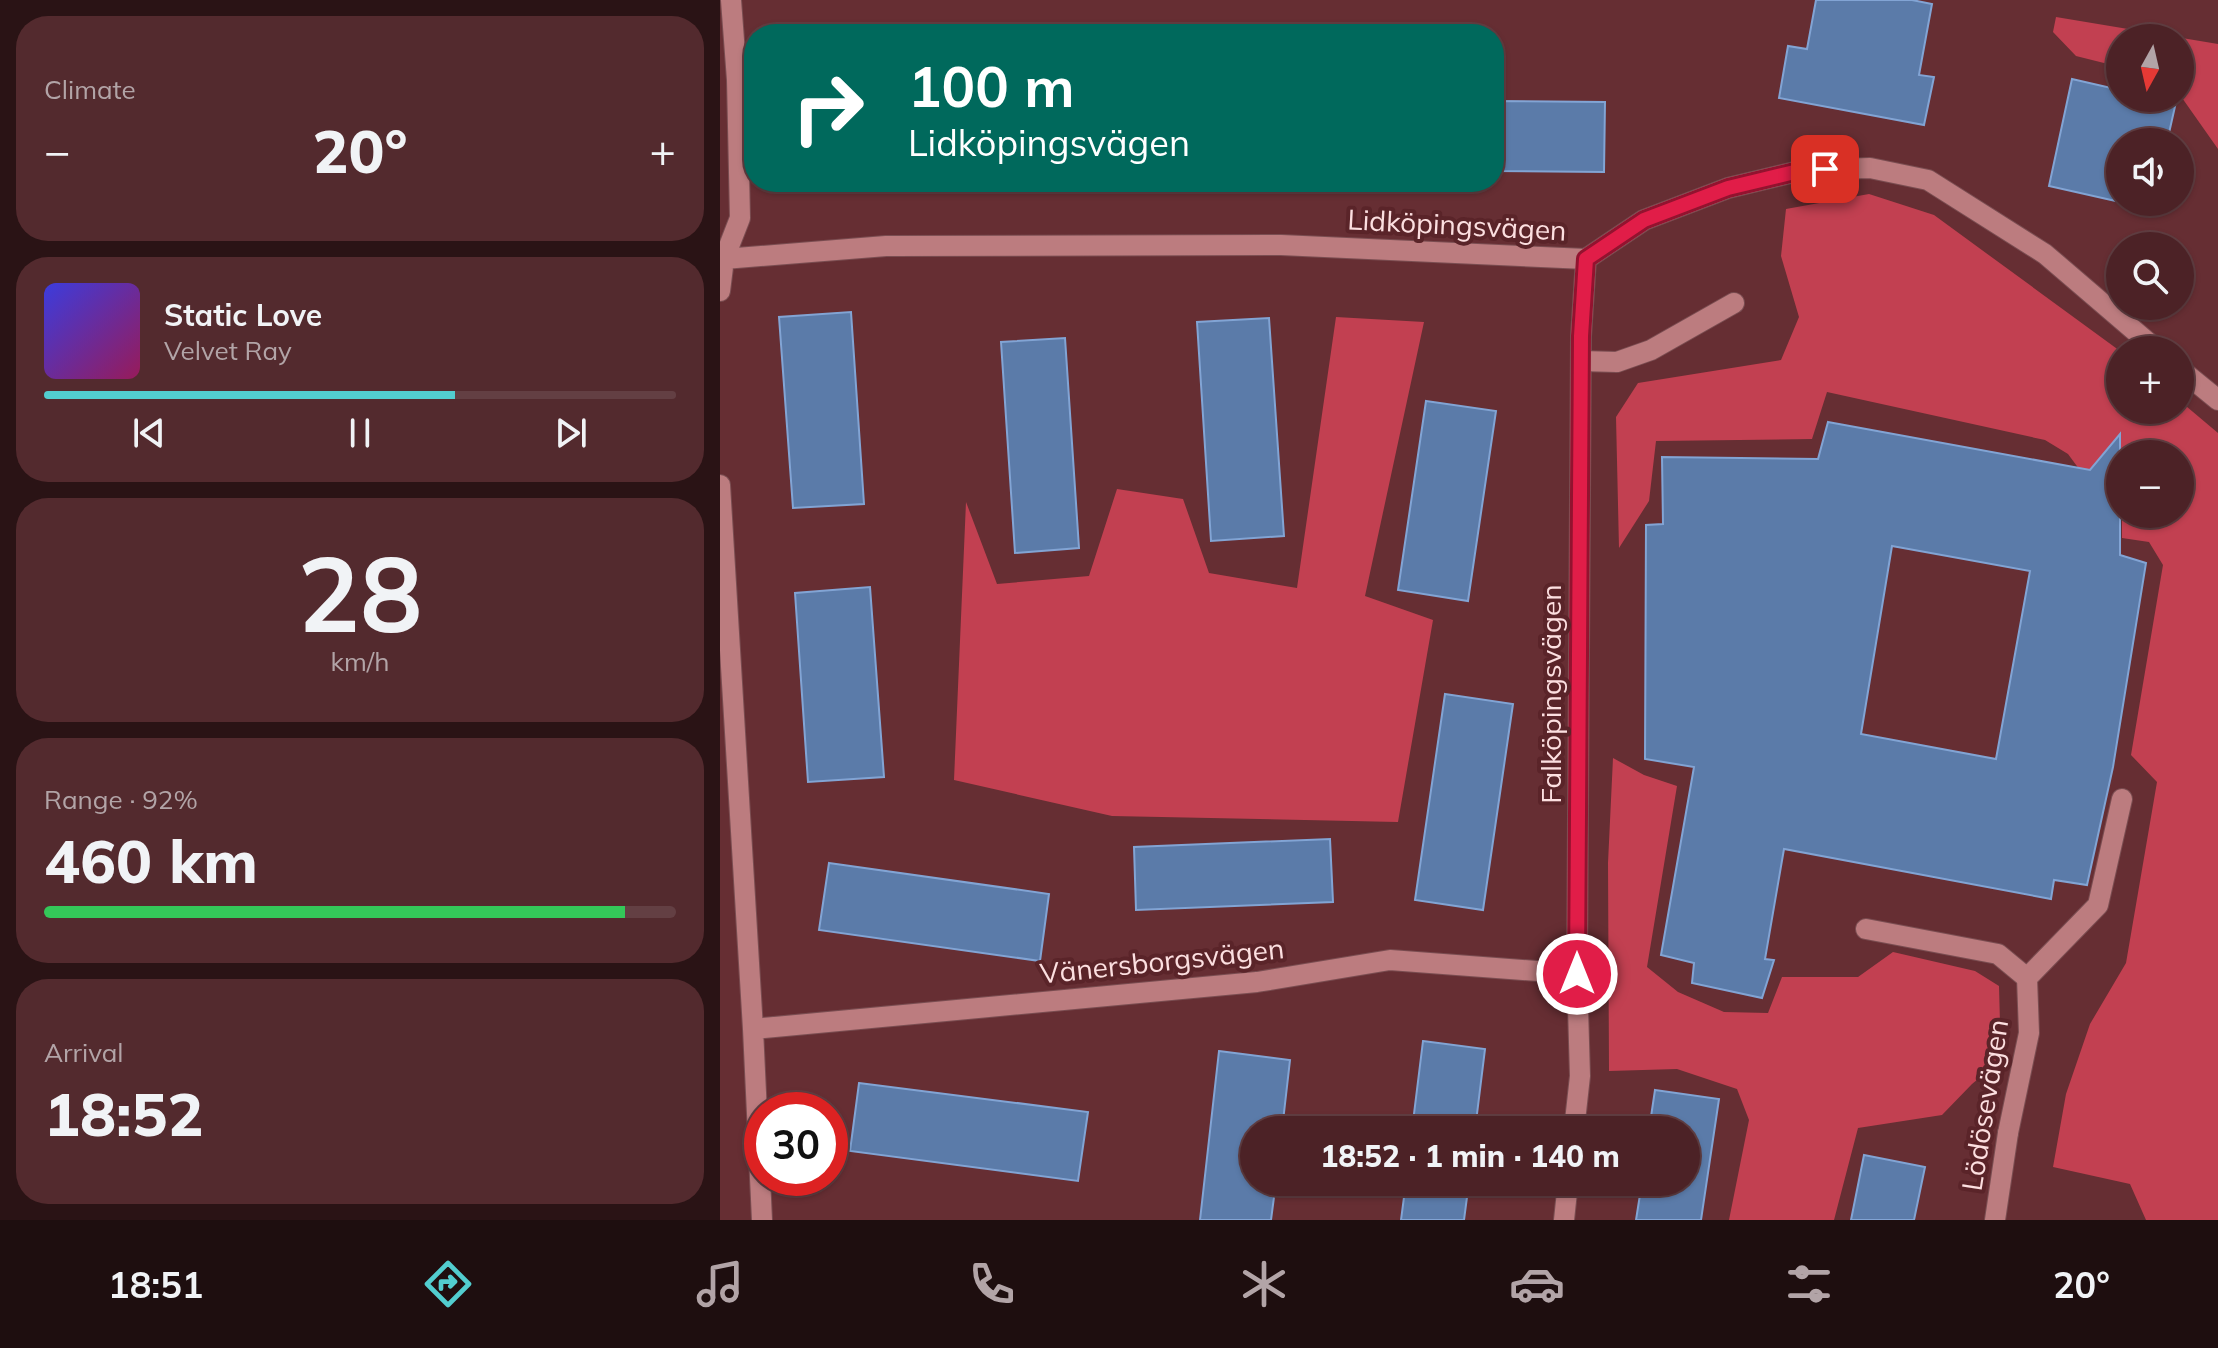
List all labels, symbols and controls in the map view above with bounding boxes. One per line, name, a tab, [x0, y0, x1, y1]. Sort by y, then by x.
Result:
north arrow	[2106, 24, 2194, 112]
map controls	[2106, 24, 2194, 528]
text: 100 m	[908, 51, 1075, 121]
icon: right	[776, 56, 880, 160]
text: Climate	[44, 73, 136, 106]
text: 20°	[312, 113, 408, 188]
text: Lidköpingsvägen	[908, 120, 1190, 165]
text: −	[44, 123, 70, 178]
text: +	[650, 123, 676, 178]
button: sound	[2106, 128, 2194, 216]
pin	[1791, 135, 1859, 203]
icon: arrive	[1803, 147, 1847, 191]
street label: Lidköpingsvägen	[1347, 201, 1567, 248]
button: search	[2106, 232, 2194, 320]
text: Static Love	[164, 296, 322, 334]
text: Velvet Ray	[164, 334, 292, 367]
button: +	[2106, 336, 2194, 424]
icon: previous	[127, 411, 171, 455]
icon: pause	[338, 411, 382, 455]
icon: next	[549, 411, 593, 455]
button: −	[2106, 440, 2194, 528]
text: 28	[298, 527, 422, 658]
street label: Falköpingsvägen	[1533, 584, 1568, 804]
text: km/h	[331, 645, 389, 678]
text: Range · 92%	[44, 783, 198, 816]
text: 460 km	[44, 823, 258, 898]
street label: Vänersborgsvägen	[1038, 930, 1286, 991]
position arrow	[1535, 932, 1619, 1016]
street label: Lödösevägen	[1954, 1017, 2015, 1193]
text: Arrival	[44, 1036, 124, 1069]
text: 18:52	[44, 1076, 204, 1151]
speed limit sign: 30	[744, 1092, 848, 1196]
text: 18:52 · 1 min · 140 m	[1320, 1137, 1620, 1175]
icon: directions	[420, 1256, 476, 1312]
icon: music	[692, 1256, 748, 1312]
icon: phone	[964, 1256, 1020, 1312]
icon: climate	[1236, 1256, 1292, 1312]
icon: car	[1509, 1256, 1565, 1312]
icon: filters	[1781, 1256, 1837, 1312]
text: 18:51	[108, 1262, 203, 1307]
text: 20°	[2053, 1262, 2110, 1307]

